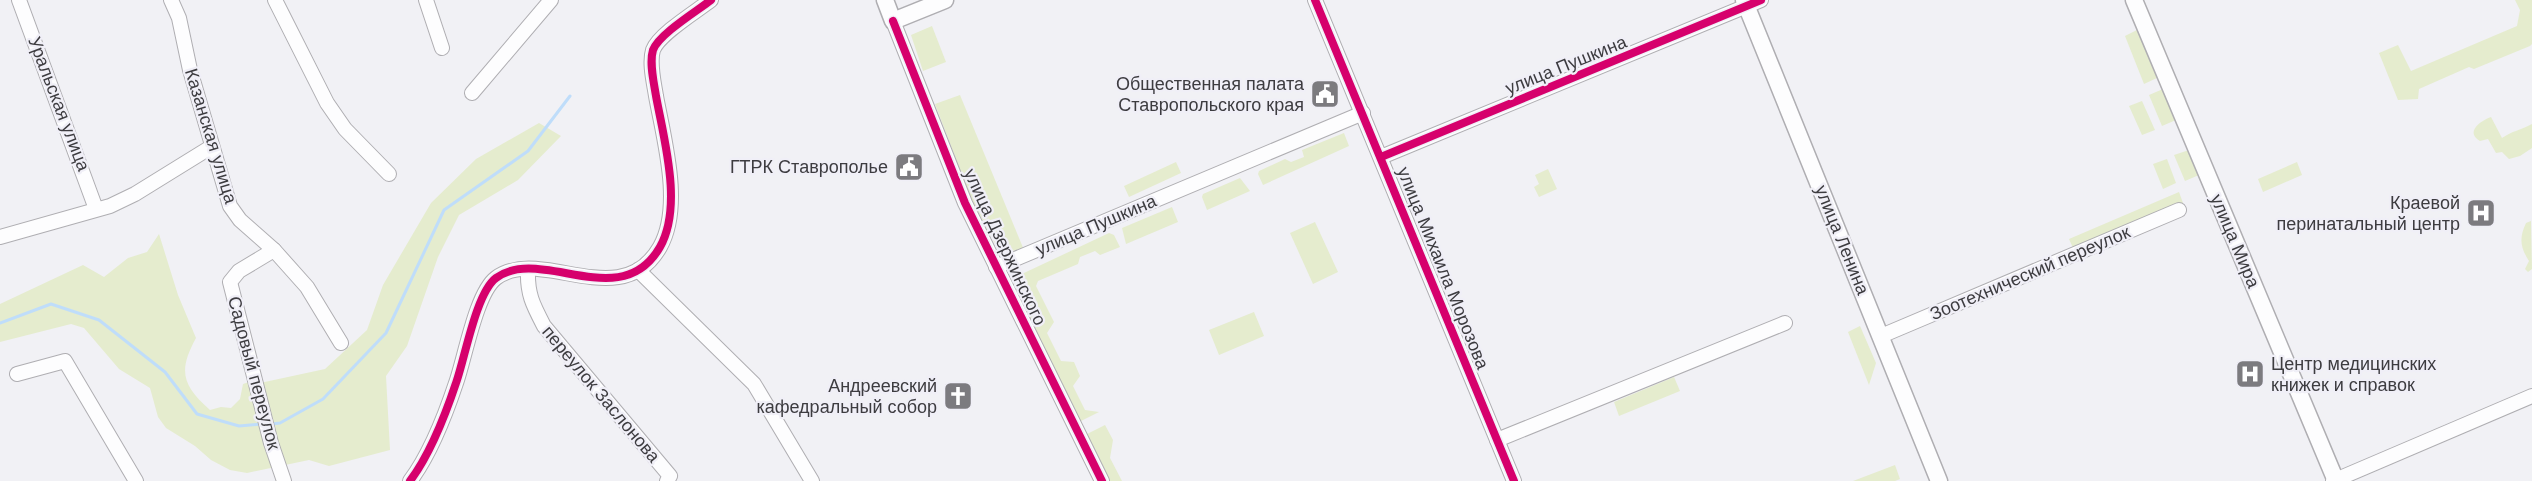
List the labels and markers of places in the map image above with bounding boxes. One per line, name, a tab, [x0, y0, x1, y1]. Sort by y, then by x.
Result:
place label: Общественная палата Ставропольского края	[1116, 74, 1305, 115]
public building icon: Общественная палата Ставропольского края	[1309, 78, 1341, 110]
public building icon: ГТРК Ставрополье	[893, 151, 925, 183]
place label: ГТРК Ставрополье	[730, 157, 888, 177]
place label: Краевой перинатальный центр	[2276, 193, 2460, 234]
hospital icon: Краевой перинатальный центр	[2465, 197, 2497, 229]
place label: Центр медицинских книжек и справок	[2271, 354, 2436, 395]
hospital icon: Центр медицинских книжек и справок	[2234, 358, 2266, 390]
place label: Андреевский кафедральный собор	[756, 376, 937, 417]
church icon: Андреевский кафедральный собор	[942, 380, 974, 412]

